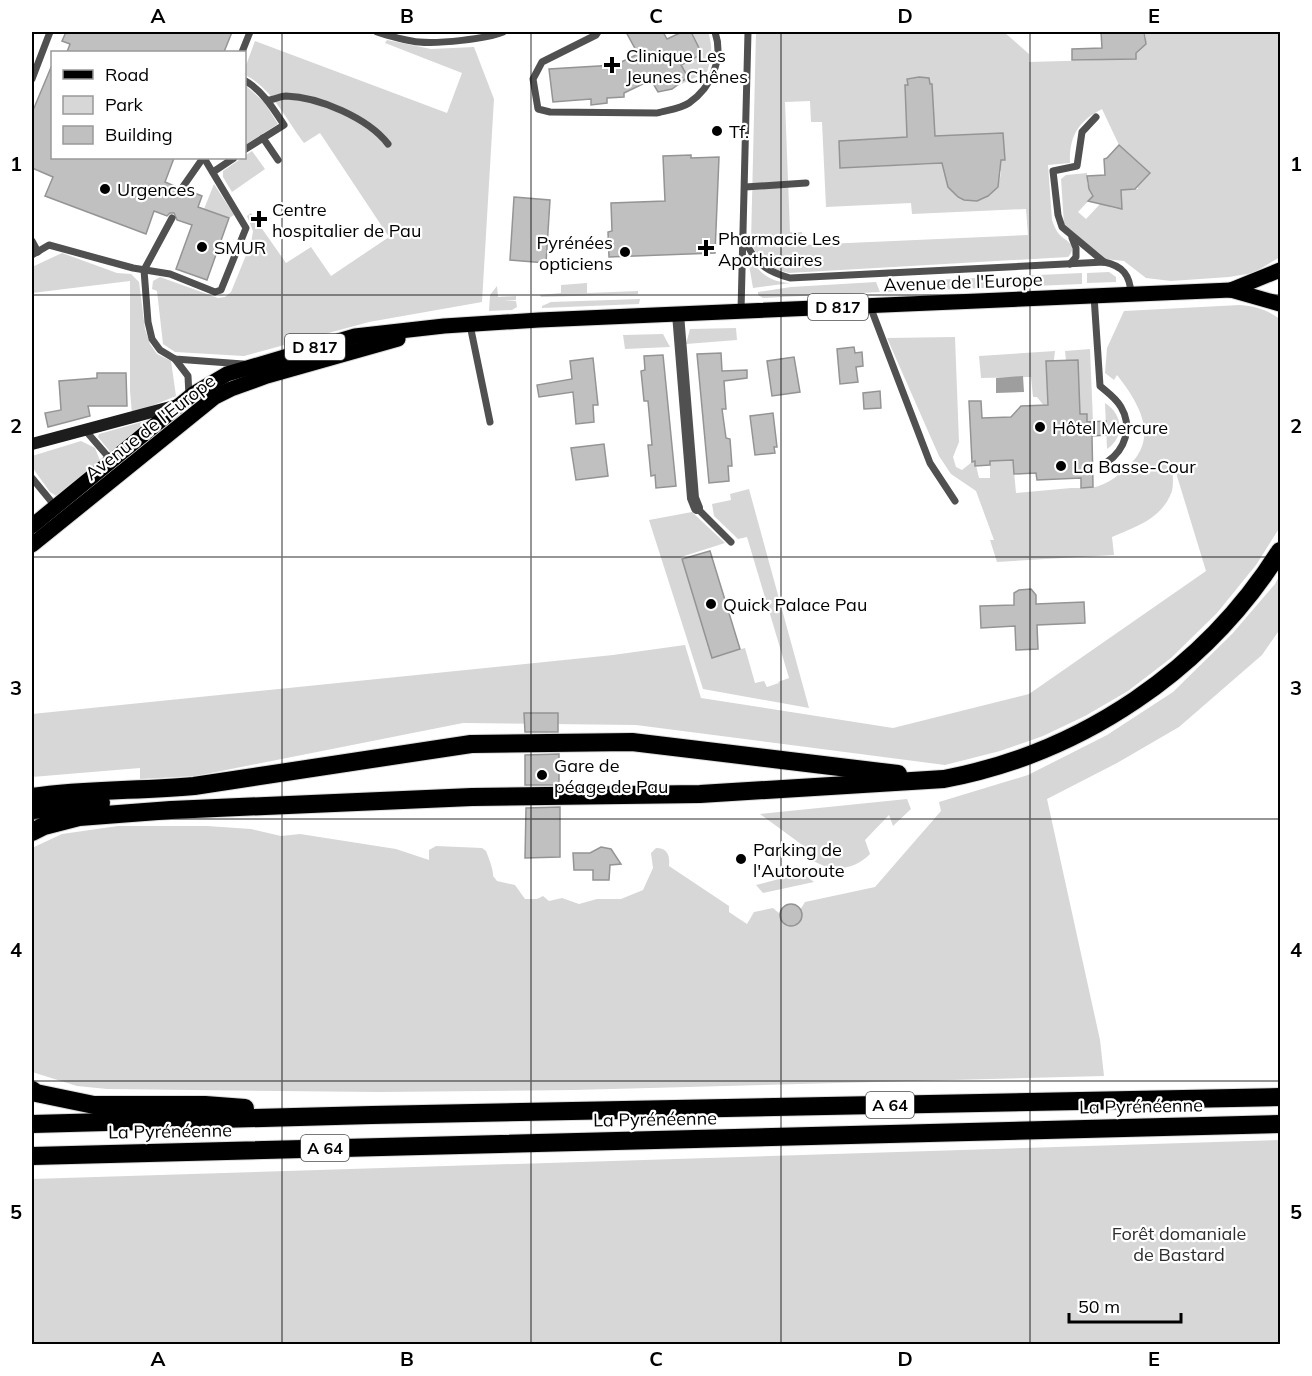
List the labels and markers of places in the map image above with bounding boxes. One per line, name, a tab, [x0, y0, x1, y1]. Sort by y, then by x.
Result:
place label: Clinique Les Jeunes Chênes	[626, 44, 748, 88]
marker: Clinique Les Jeunes Chênes	[603, 56, 621, 74]
place label: Tf.	[729, 120, 749, 143]
marker: Tf.	[710, 124, 724, 138]
place label: Urgences	[117, 178, 195, 201]
marker: Urgences	[98, 182, 112, 196]
place label: Centre hospitalier de Pau	[272, 198, 421, 242]
marker: Centre hospitalier de Pau	[250, 210, 268, 228]
place label: Pharmacie Les Apothicaires	[718, 227, 840, 271]
place label: Pyrénées opticiens	[536, 231, 613, 275]
place label: SMUR	[214, 236, 266, 259]
marker: SMUR	[195, 240, 209, 254]
marker: Pharmacie Les Apothicaires	[699, 241, 713, 255]
marker: Pyrénées opticiens	[618, 245, 632, 259]
place label: Hôtel Mercure	[1052, 416, 1168, 439]
marker: Hôtel Mercure	[1033, 420, 1047, 434]
place label: La Basse-Cour	[1073, 455, 1196, 478]
marker: La Basse-Cour	[1054, 459, 1068, 473]
place label: Quick Palace Pau	[723, 593, 867, 616]
marker: Quick Palace Pau	[704, 597, 718, 611]
place label: Gare de péage de Pau	[554, 754, 669, 798]
marker: Gare de péage de Pau	[535, 768, 549, 782]
place label: Parking de l'Autoroute	[753, 838, 844, 882]
marker: Parking de l'Autoroute	[734, 852, 748, 866]

